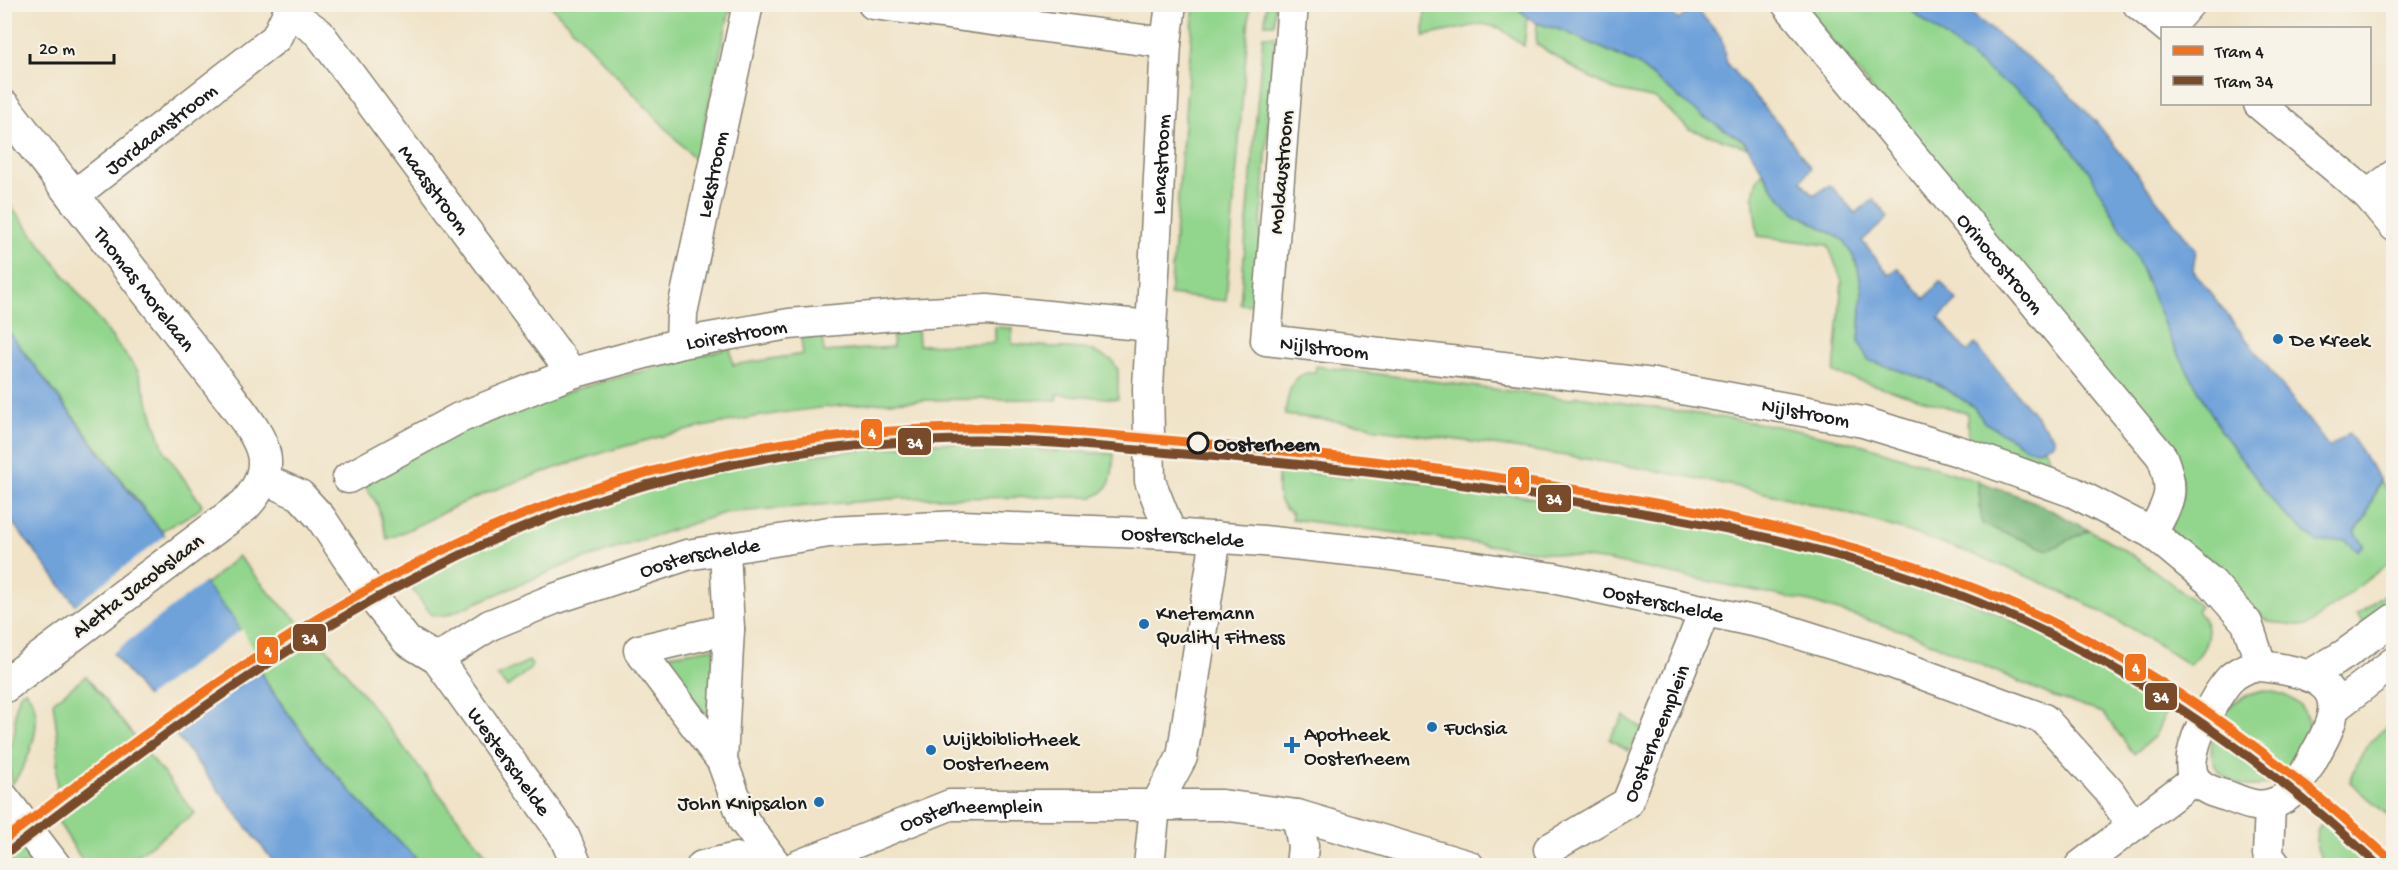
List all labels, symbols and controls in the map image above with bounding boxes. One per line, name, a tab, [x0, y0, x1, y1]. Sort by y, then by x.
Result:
scale bar	[30, 27, 114, 65]
legend	[2161, 27, 2371, 105]
text: 20 m	[39, 40, 75, 61]
text: Tram 4	[2214, 43, 2264, 64]
text: Tram 34	[2214, 73, 2274, 94]
street label: Jordaanstroom	[101, 79, 224, 182]
street label: Moldaustroom	[1266, 109, 1301, 235]
street label: Lenastroom	[1148, 114, 1178, 215]
street label: Lekstroom	[694, 129, 737, 221]
street label: Maasstroom	[390, 141, 474, 241]
street label: Orinocostroom	[1949, 209, 2048, 321]
street label: Thomas Morelaan	[86, 223, 199, 358]
street label: Loirestroom	[685, 316, 789, 358]
place label: De Kreek	[2288, 330, 2372, 355]
marker: De Kreek	[2271, 332, 2285, 346]
street label: Nijlstroom	[1278, 333, 1370, 368]
street label: Nijlstroom	[1759, 395, 1852, 435]
line badge: 4	[860, 418, 883, 447]
text: 4	[867, 426, 876, 445]
line badge: 34	[897, 427, 932, 456]
marker: Oosterheem	[1187, 432, 1209, 454]
place label: Oosterheem	[1214, 434, 1320, 459]
text: 34	[906, 436, 923, 455]
line badge: 4	[1507, 466, 1530, 495]
text: 4	[1513, 474, 1522, 493]
line badge: 34	[1537, 484, 1572, 513]
text: 34	[1545, 492, 1562, 511]
street label: Oosterschelde	[1121, 523, 1246, 556]
street label: Aletta Jacobslaan	[68, 530, 210, 646]
street label: Oosterschelde	[637, 534, 763, 586]
street label: Oosterschelde	[1600, 580, 1727, 631]
place label: Knetemann Quality Fitness	[1156, 603, 1286, 652]
marker: Knetemann Quality Fitness	[1137, 617, 1151, 631]
line badge: 34	[292, 623, 327, 652]
text: 34	[301, 632, 318, 651]
line badge: 4	[256, 636, 279, 665]
text: 4	[263, 644, 272, 663]
line badge: 4	[2124, 653, 2147, 682]
text: 4	[2131, 661, 2140, 680]
street label: Oosterheemplein	[1619, 662, 1698, 807]
line badge: 34	[2144, 682, 2178, 711]
text: 34	[2152, 690, 2169, 709]
street label: Westerschelde	[460, 704, 555, 823]
place label: Fuchsia	[1443, 718, 1508, 743]
marker: Fuchsia	[1425, 720, 1439, 734]
place label: Apotheek Oosterheem	[1304, 724, 1410, 773]
place label: Wijkbibliotheek Oosterheem	[943, 729, 1081, 778]
marker: Apotheek Oosterheem	[1285, 738, 1299, 752]
marker: Wijkbibliotheek Oosterheem	[924, 743, 938, 757]
place label: John Knipsalon	[677, 793, 807, 818]
marker: John Knipsalon	[812, 795, 826, 809]
street label: Oosterheemplein	[897, 796, 1043, 840]

